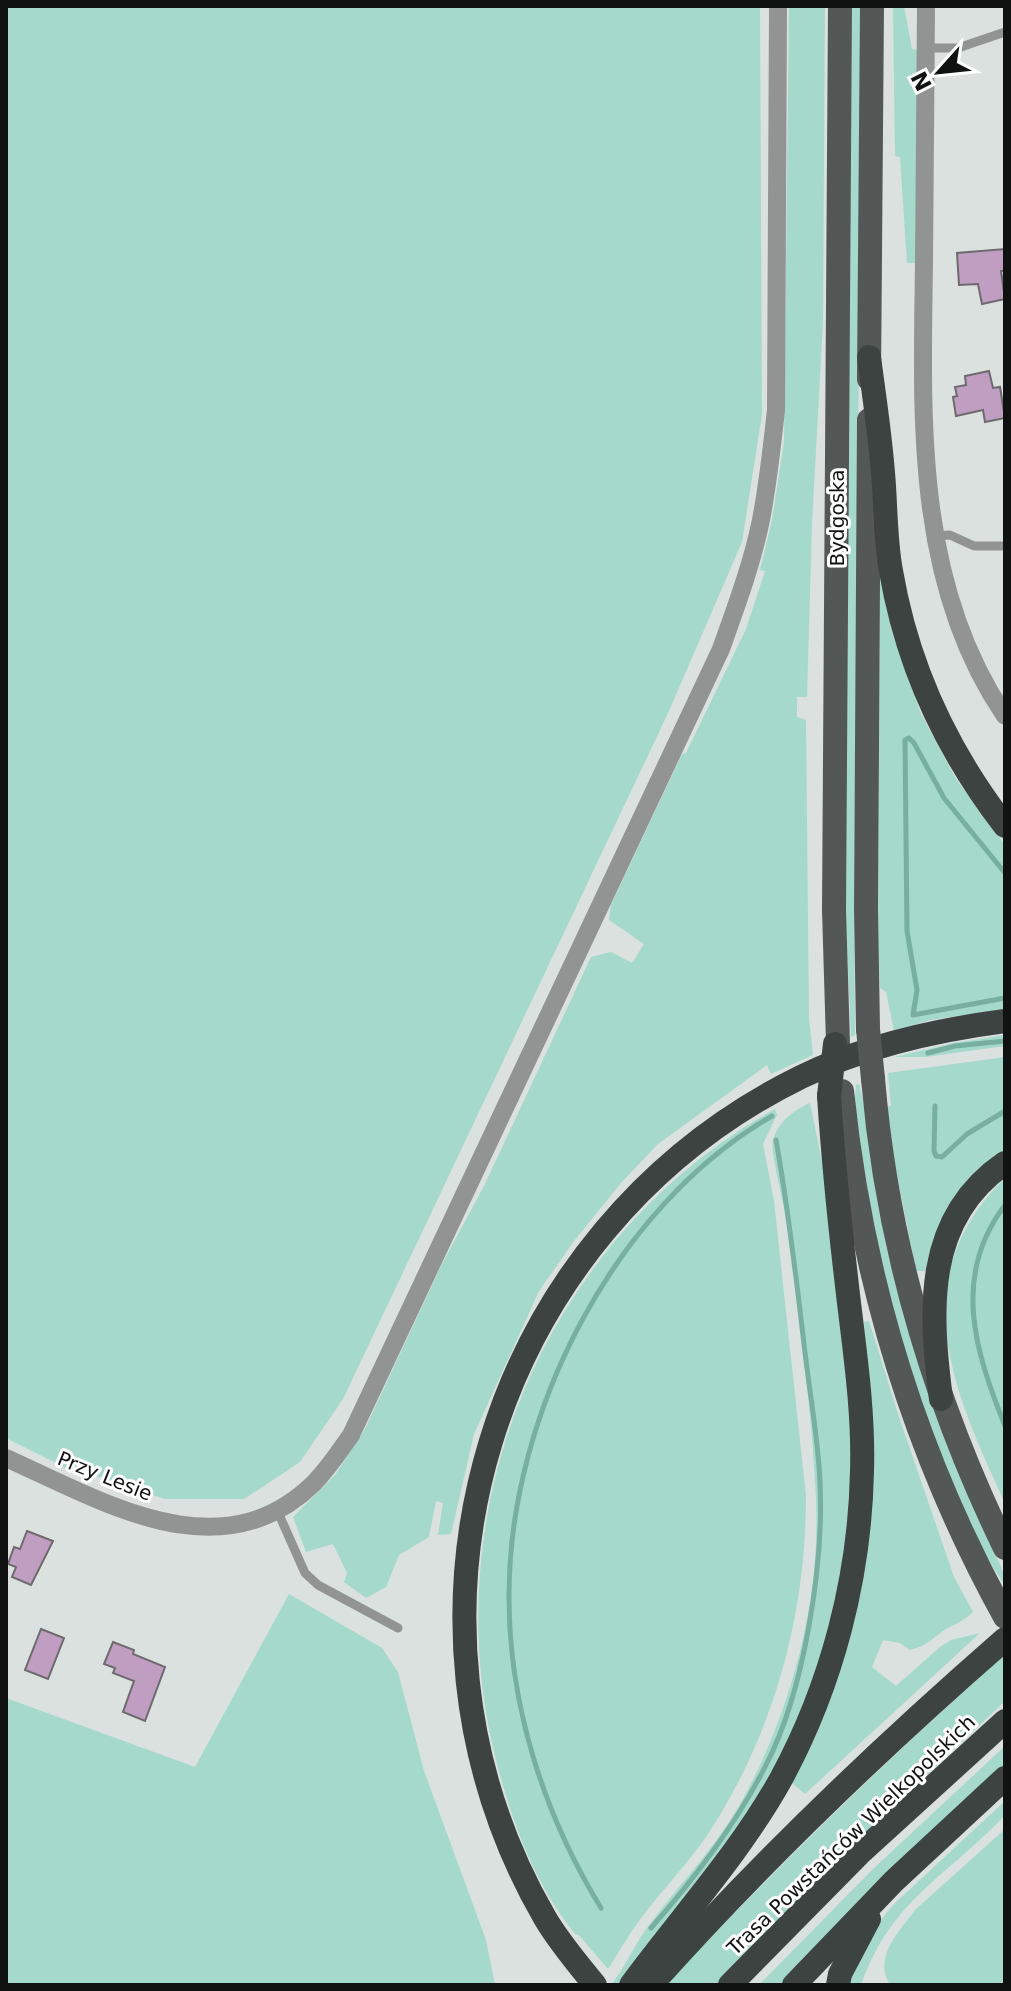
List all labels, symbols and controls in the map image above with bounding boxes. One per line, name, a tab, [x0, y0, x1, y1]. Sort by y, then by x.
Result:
north arrow	[899, 32, 979, 112]
text: N	[906, 67, 937, 95]
street label: Bydgoska	[825, 469, 849, 567]
street label: Przy Lesie	[54, 1446, 156, 1506]
street label: Trasa Powstańców Wielkopolskich	[721, 1710, 980, 1961]

